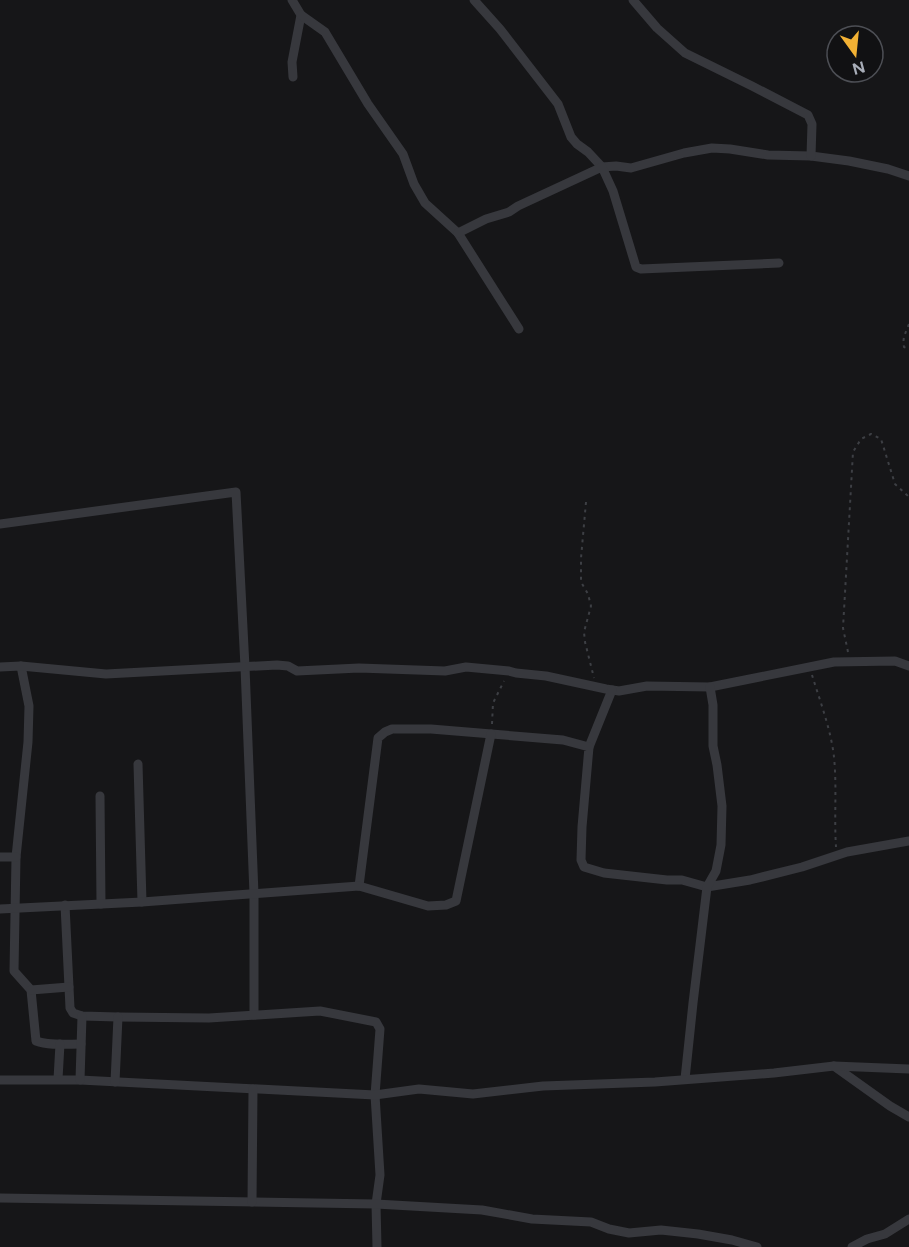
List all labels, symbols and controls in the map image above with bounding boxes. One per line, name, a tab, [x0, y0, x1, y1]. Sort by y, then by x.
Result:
north arrow	[825, 24, 885, 84]
text: N	[850, 57, 867, 79]

